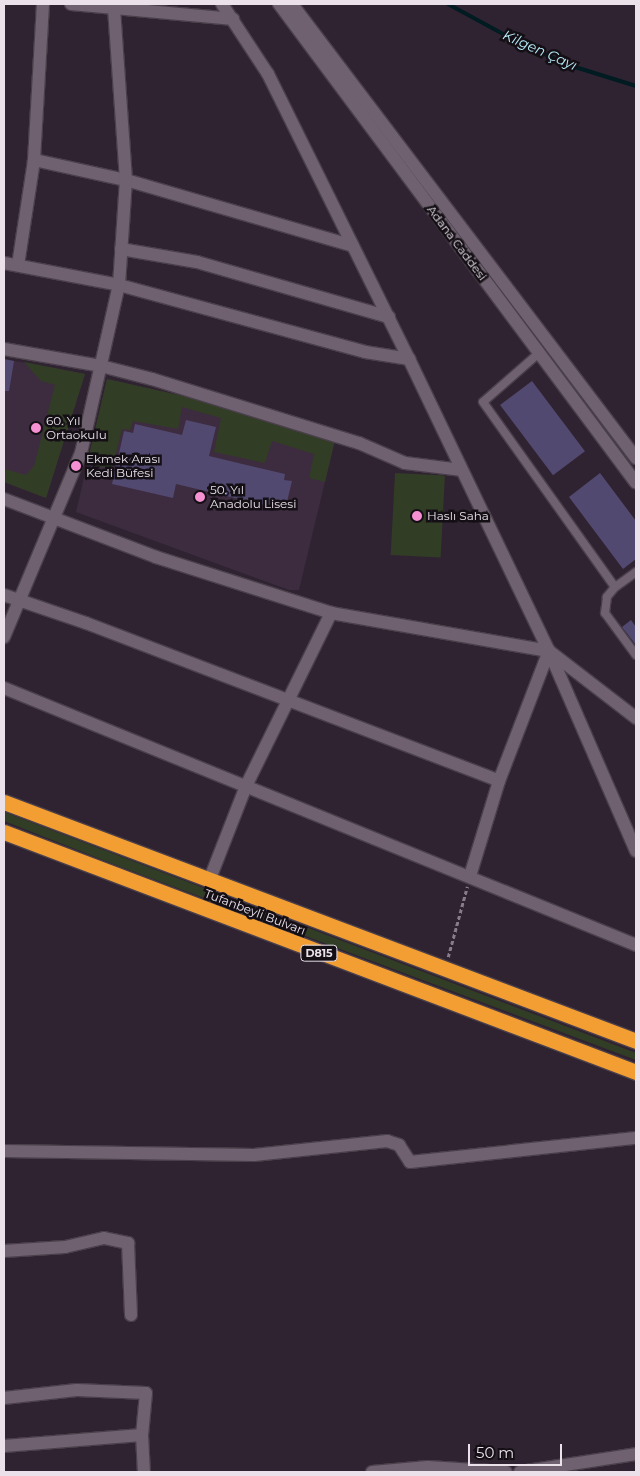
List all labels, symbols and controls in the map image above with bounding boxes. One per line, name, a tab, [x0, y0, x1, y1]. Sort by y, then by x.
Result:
water label: Kilgen Çayı	[500, 26, 580, 74]
street label: Adana Caddesi	[424, 203, 490, 283]
place label: 60. Yıl Ortaokulu	[46, 414, 107, 442]
marker: 60. Yıl Ortaokulu	[30, 422, 42, 434]
place label: Ekmek Arası Kedi Büfesi	[86, 452, 161, 480]
marker: Ekmek Arası Kedi Büfesi	[70, 460, 82, 472]
place label: 50. Yıl Anadolu Lisesi	[210, 483, 296, 511]
marker: 50. Yıl Anadolu Lisesi	[194, 491, 206, 503]
place label: Haslı Saha	[427, 509, 489, 523]
marker: Haslı Saha	[411, 510, 423, 522]
street label: Tufanbeyli Bulvarı	[202, 886, 308, 938]
road number: D815	[300, 944, 338, 961]
scale bar	[470, 1434, 564, 1466]
text: 50 m	[476, 1443, 514, 1462]

